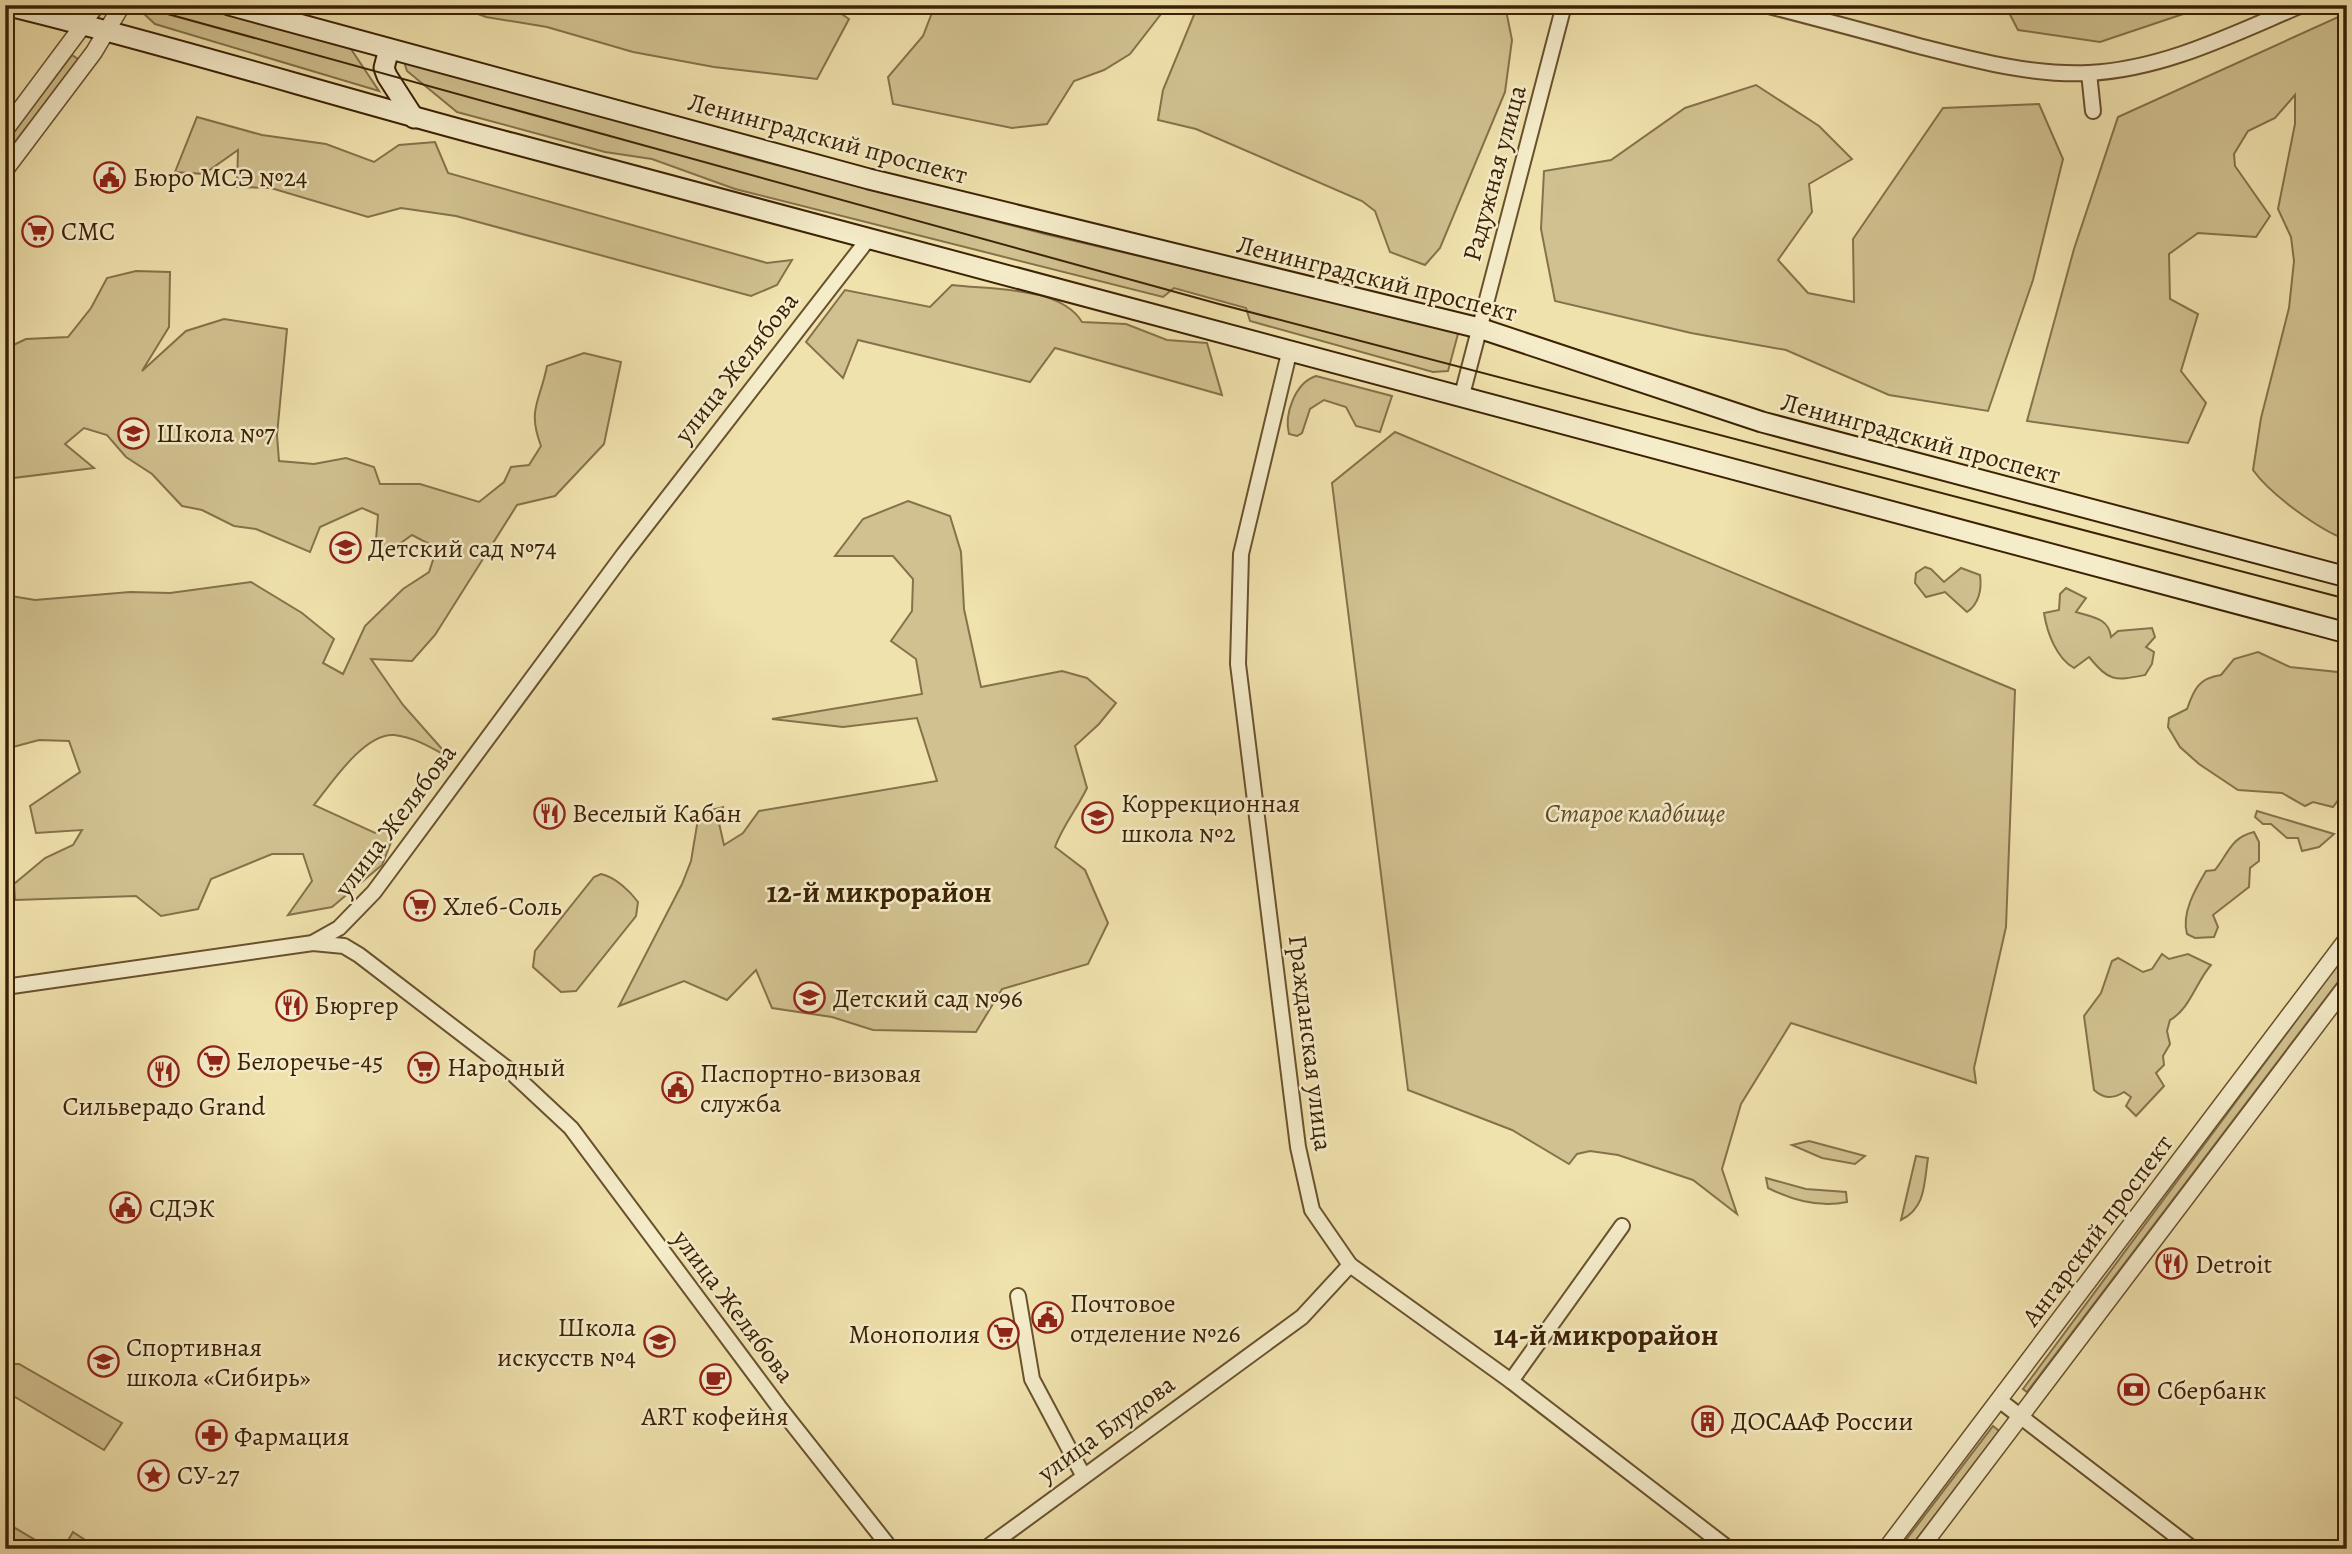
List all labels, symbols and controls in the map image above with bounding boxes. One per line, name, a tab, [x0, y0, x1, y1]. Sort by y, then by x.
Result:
street label: Радужная улица	[1454, 81, 1535, 265]
street label: Ленинградский проспект	[684, 84, 972, 193]
public building icon: Бюро МСЭ №24	[93, 160, 127, 194]
place label: Бюро МСЭ №24	[133, 160, 308, 195]
supermarket icon: СМС	[21, 214, 55, 248]
place label: СМС	[61, 214, 115, 249]
street label: Ленинградский проспект	[1233, 227, 1521, 330]
street label: улица Желябова	[666, 284, 807, 451]
street label: Ленинградский проспект	[1777, 384, 2065, 493]
school or university icon: Школа №7	[116, 416, 150, 450]
place label: Школа №7	[156, 416, 275, 451]
school or university icon: Детский сад №74	[328, 531, 362, 565]
place label: Детский сад №74	[368, 531, 557, 566]
street label: улица Желябова	[326, 737, 464, 905]
place label: Коррекционная школа №2	[1121, 786, 1300, 851]
restaurant icon: Веселый Кабан	[532, 796, 566, 830]
place label: Веселый Кабан	[572, 796, 742, 831]
park label: Старое кладбище	[1545, 796, 1725, 831]
school or university icon: Коррекционная школа №2	[1081, 801, 1115, 835]
district label: 12-й микрорайон	[766, 872, 992, 912]
supermarket icon: Хлеб-Соль	[403, 889, 437, 923]
place label: Хлеб-Соль	[443, 889, 562, 924]
street label: Гражданская улица	[1280, 933, 1341, 1153]
school or university icon: Детский сад №96	[793, 981, 827, 1015]
place label: Детский сад №96	[833, 981, 1023, 1016]
restaurant icon: Бюргер	[274, 988, 308, 1022]
place label: Бюргер	[314, 988, 399, 1023]
supermarket icon: Белоречье-45	[196, 1044, 230, 1078]
place label: Белоречье-45	[236, 1044, 383, 1079]
supermarket icon: Народный	[407, 1050, 441, 1084]
place label: Народный	[447, 1050, 565, 1085]
restaurant icon: Сильверадо Grand	[147, 1054, 181, 1088]
place label: Паспортно-визовая служба	[700, 1056, 921, 1121]
public building icon: Паспортно-визовая служба	[660, 1071, 694, 1105]
place label: Сильверадо Grand	[62, 1089, 266, 1124]
street label: Ангарский проспект	[2013, 1127, 2181, 1334]
public building icon: СДЭК	[109, 1191, 143, 1225]
place label: СДЭК	[149, 1191, 215, 1226]
street label: улица Желябова	[664, 1222, 803, 1390]
restaurant icon: Detroit	[2155, 1247, 2189, 1281]
place label: Detroit	[2195, 1247, 2272, 1282]
place label: Почтовое отделение №26	[1070, 1286, 1241, 1351]
public building icon: Почтовое отделение №26	[1030, 1301, 1064, 1335]
place label: Школа искусств №4	[497, 1310, 636, 1375]
district label: 14-й микрорайон	[1494, 1315, 1718, 1355]
place label: Монополия	[848, 1317, 980, 1352]
supermarket icon: Монополия	[986, 1317, 1020, 1351]
school or university icon: Школа искусств №4	[642, 1325, 676, 1359]
place label: Спортивная школа «Сибирь»	[126, 1330, 311, 1395]
school or university icon: Спортивная школа «Сибирь»	[86, 1345, 120, 1379]
cafe icon: ART кофейня	[698, 1363, 732, 1397]
street label: улица Блудова	[1030, 1367, 1182, 1491]
bank icon: Сбербанк	[2117, 1373, 2151, 1407]
place label: Сбербанк	[2157, 1373, 2266, 1408]
place label: ART кофейня	[640, 1399, 789, 1434]
building icon: ДОСААФ России	[1691, 1404, 1725, 1438]
place label: ДОСААФ России	[1731, 1404, 1914, 1439]
pharmacy icon: Фармация	[194, 1419, 228, 1453]
place label: Фармация	[234, 1419, 350, 1454]
place icon: СУ-27	[137, 1458, 171, 1492]
place label: СУ-27	[177, 1458, 239, 1493]

